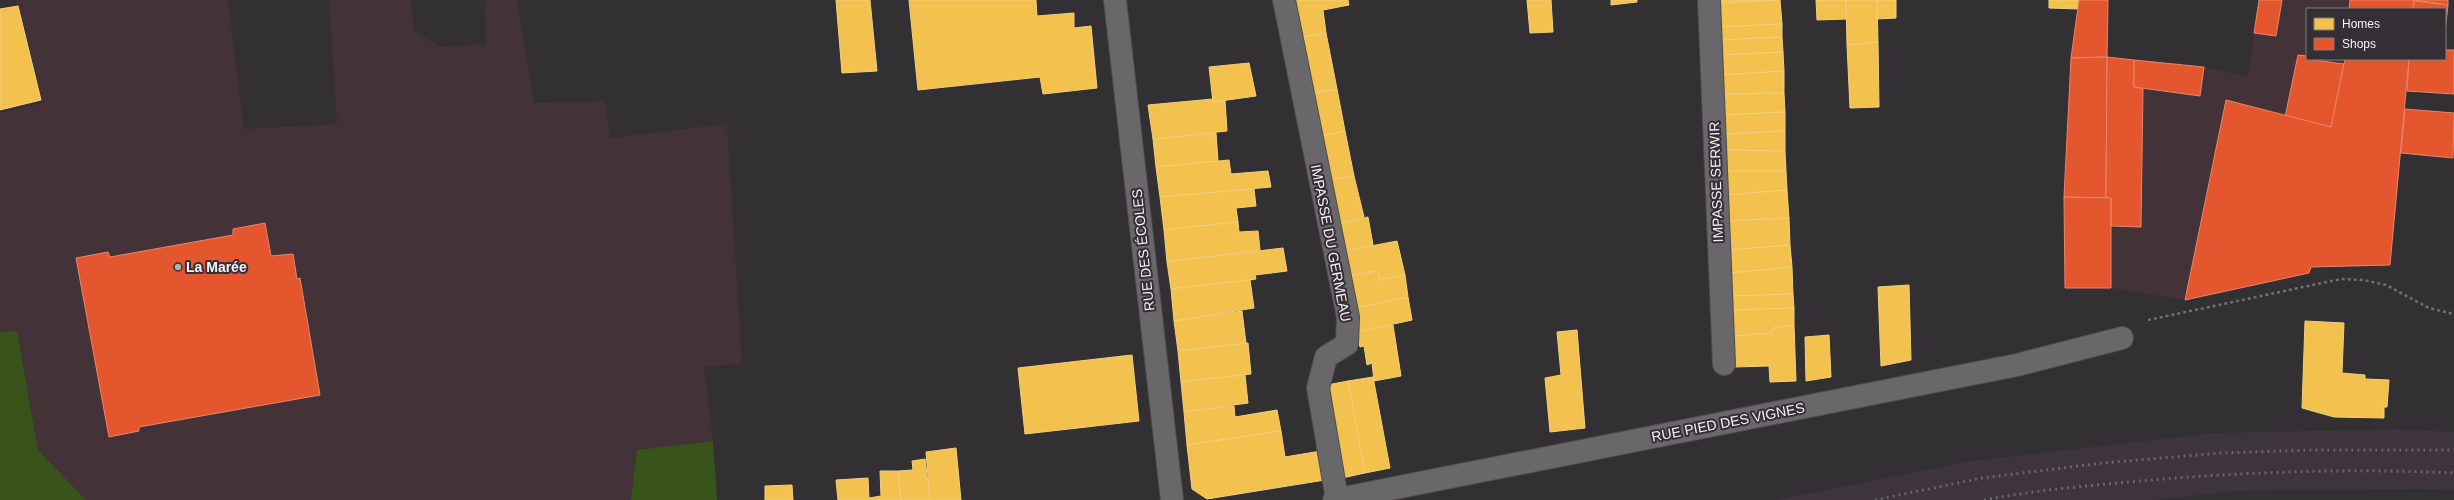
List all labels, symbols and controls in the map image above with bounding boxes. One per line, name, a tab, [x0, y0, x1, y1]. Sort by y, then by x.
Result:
legend	[2306, 8, 2446, 60]
text: Homes	[2342, 17, 2380, 31]
text: Shops	[2342, 37, 2376, 51]
street label: IMPASSE SERWIR	[1706, 121, 1726, 243]
street label: IMPASSE DU GERMEAU	[1308, 163, 1354, 323]
street label: RUE DES ÉCOLES	[1129, 188, 1157, 312]
place label: La Marée	[186, 259, 247, 275]
marker: La Marée	[173, 262, 183, 272]
street label: RUE PIED DES VIGNES	[1650, 399, 1806, 445]

